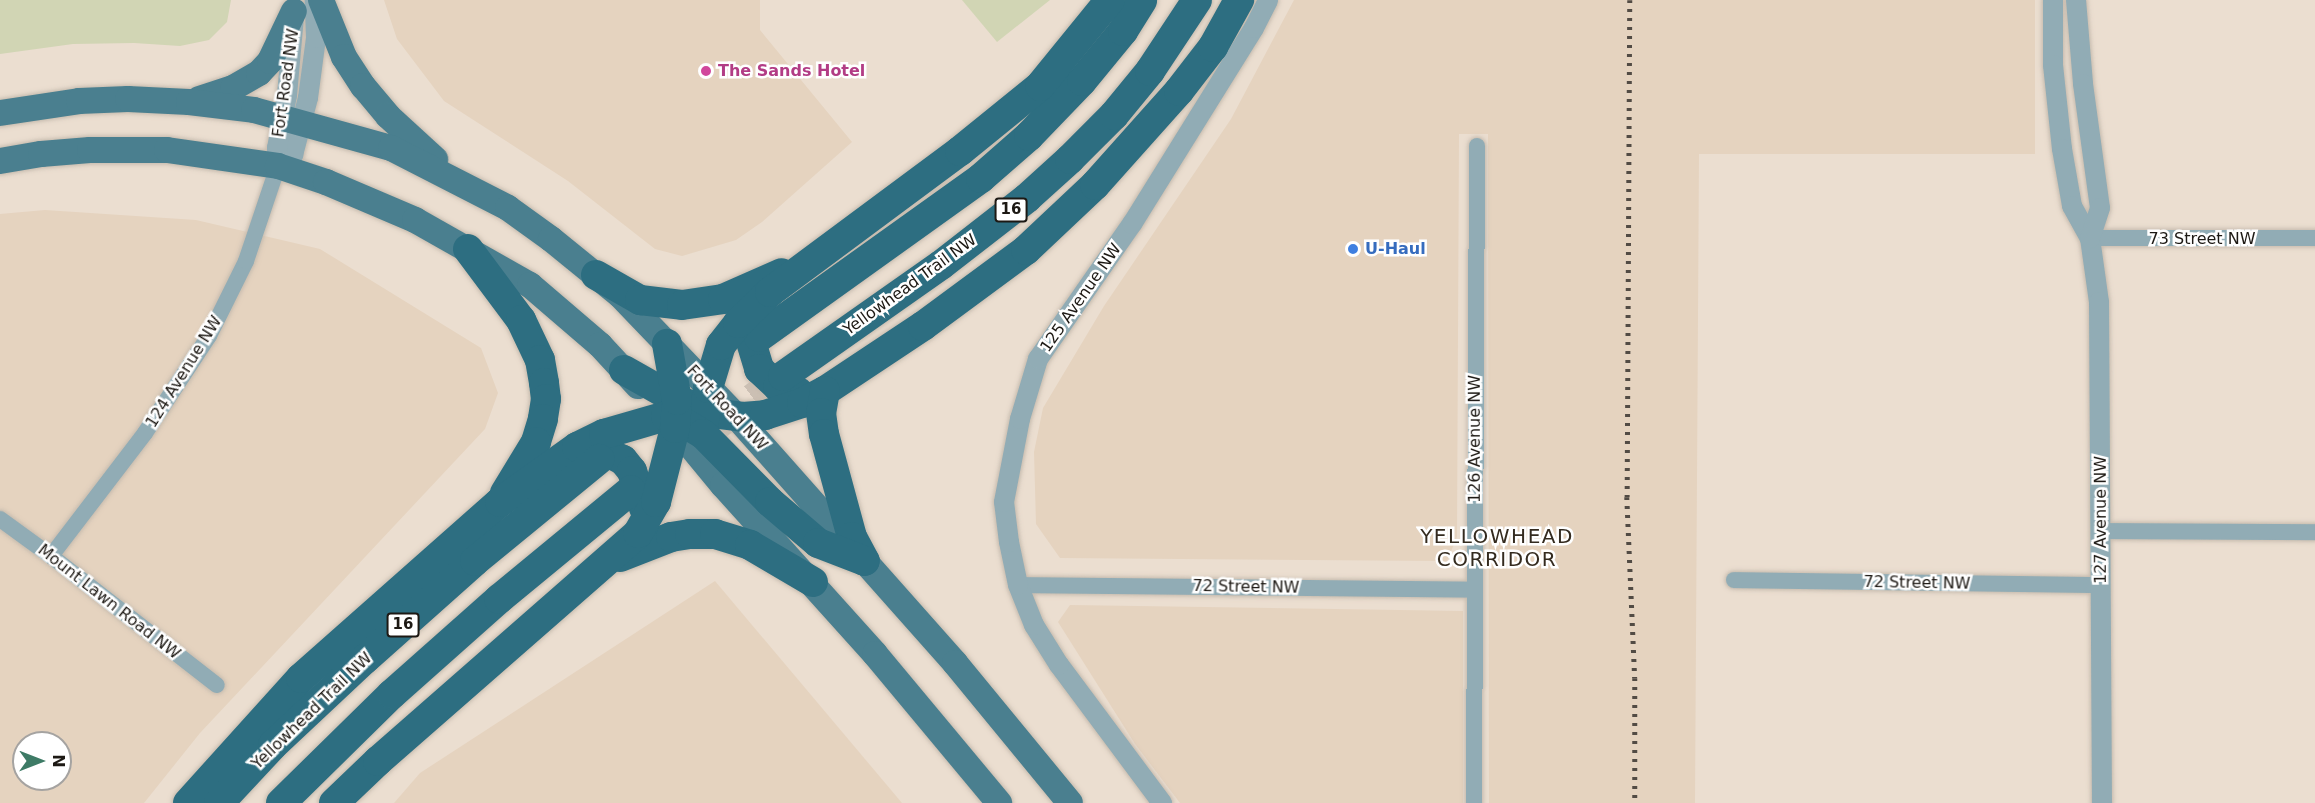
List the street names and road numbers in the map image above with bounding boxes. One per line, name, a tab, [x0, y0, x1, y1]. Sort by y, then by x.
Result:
street label: Fort Road NW	[269, 28, 303, 138]
road number: 16	[994, 198, 1028, 222]
street label: 73 Street NW	[2149, 229, 2255, 249]
street label: Yellowhead Trail NW	[840, 230, 980, 340]
street label: 125 Avenue NW	[1036, 240, 1126, 356]
street label: 124 Avenue NW	[142, 313, 226, 431]
street label: Fort Road NW	[683, 361, 771, 455]
street label: 126 Avenue NW	[1465, 375, 1485, 503]
street label: 127 Avenue NW	[2091, 456, 2111, 584]
street label: Mount Lawn Road NW	[34, 540, 184, 664]
street label: 72 Street NW	[1863, 572, 1971, 594]
street label: 72 Street NW	[1192, 576, 1300, 598]
road number: 16	[386, 613, 420, 637]
street label: Yellowhead Trail NW	[248, 649, 376, 773]

